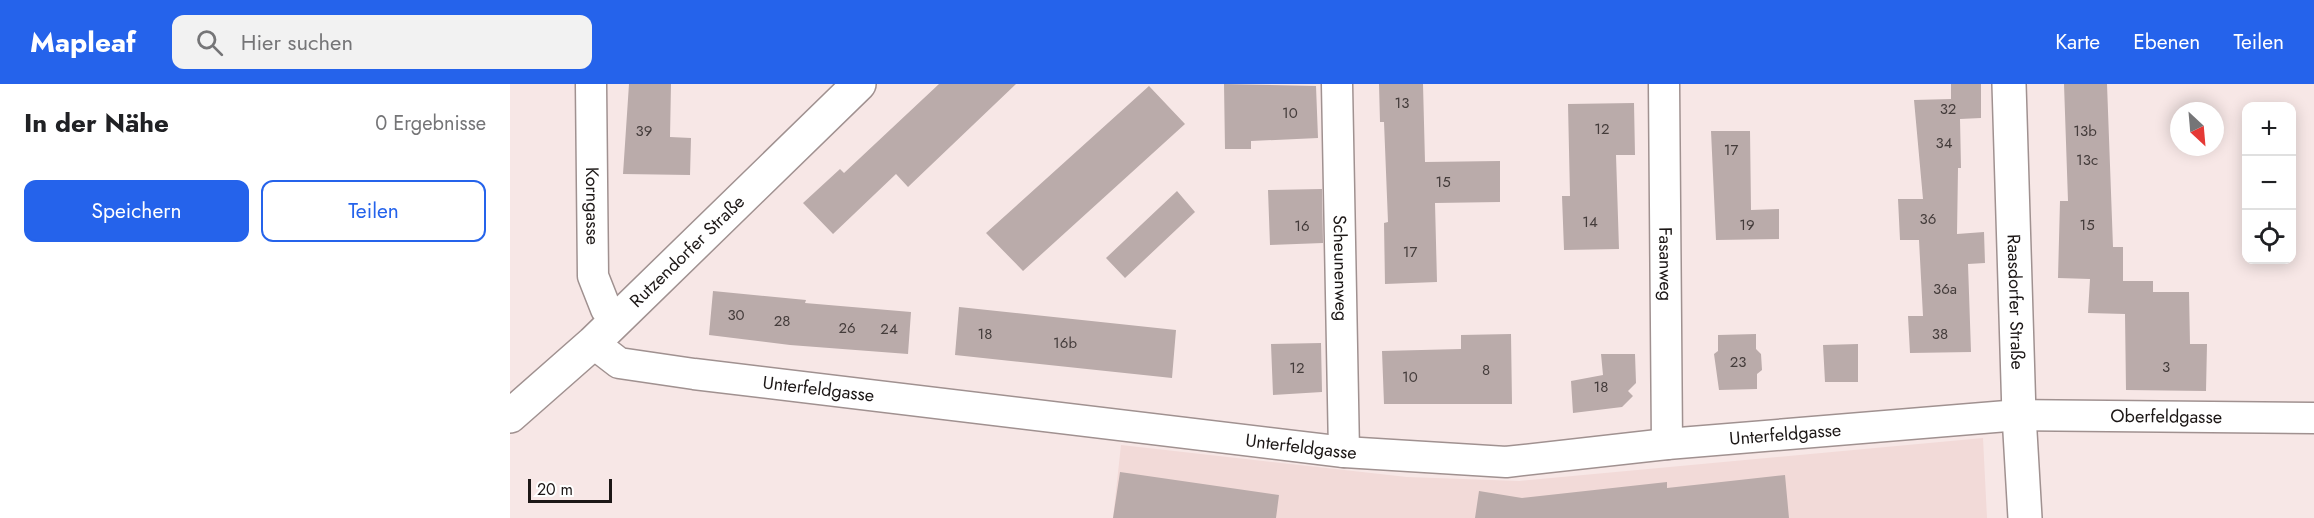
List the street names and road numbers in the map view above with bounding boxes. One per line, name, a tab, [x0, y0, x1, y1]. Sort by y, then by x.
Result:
street label: Korngasse	[579, 167, 606, 245]
street label: Rutzendorfer Straße	[624, 189, 751, 313]
street label: Scheunenweg	[1326, 215, 1355, 321]
street label: Fasanweg	[1652, 227, 1679, 301]
street label: Raasdorfer Straße	[2001, 234, 2031, 370]
street label: Unterfeldgasse	[761, 369, 876, 409]
street label: Oberfeldgasse	[2110, 403, 2222, 430]
street label: Unterfeldgasse	[1728, 417, 1842, 452]
street label: Unterfeldgasse	[1244, 427, 1358, 466]

